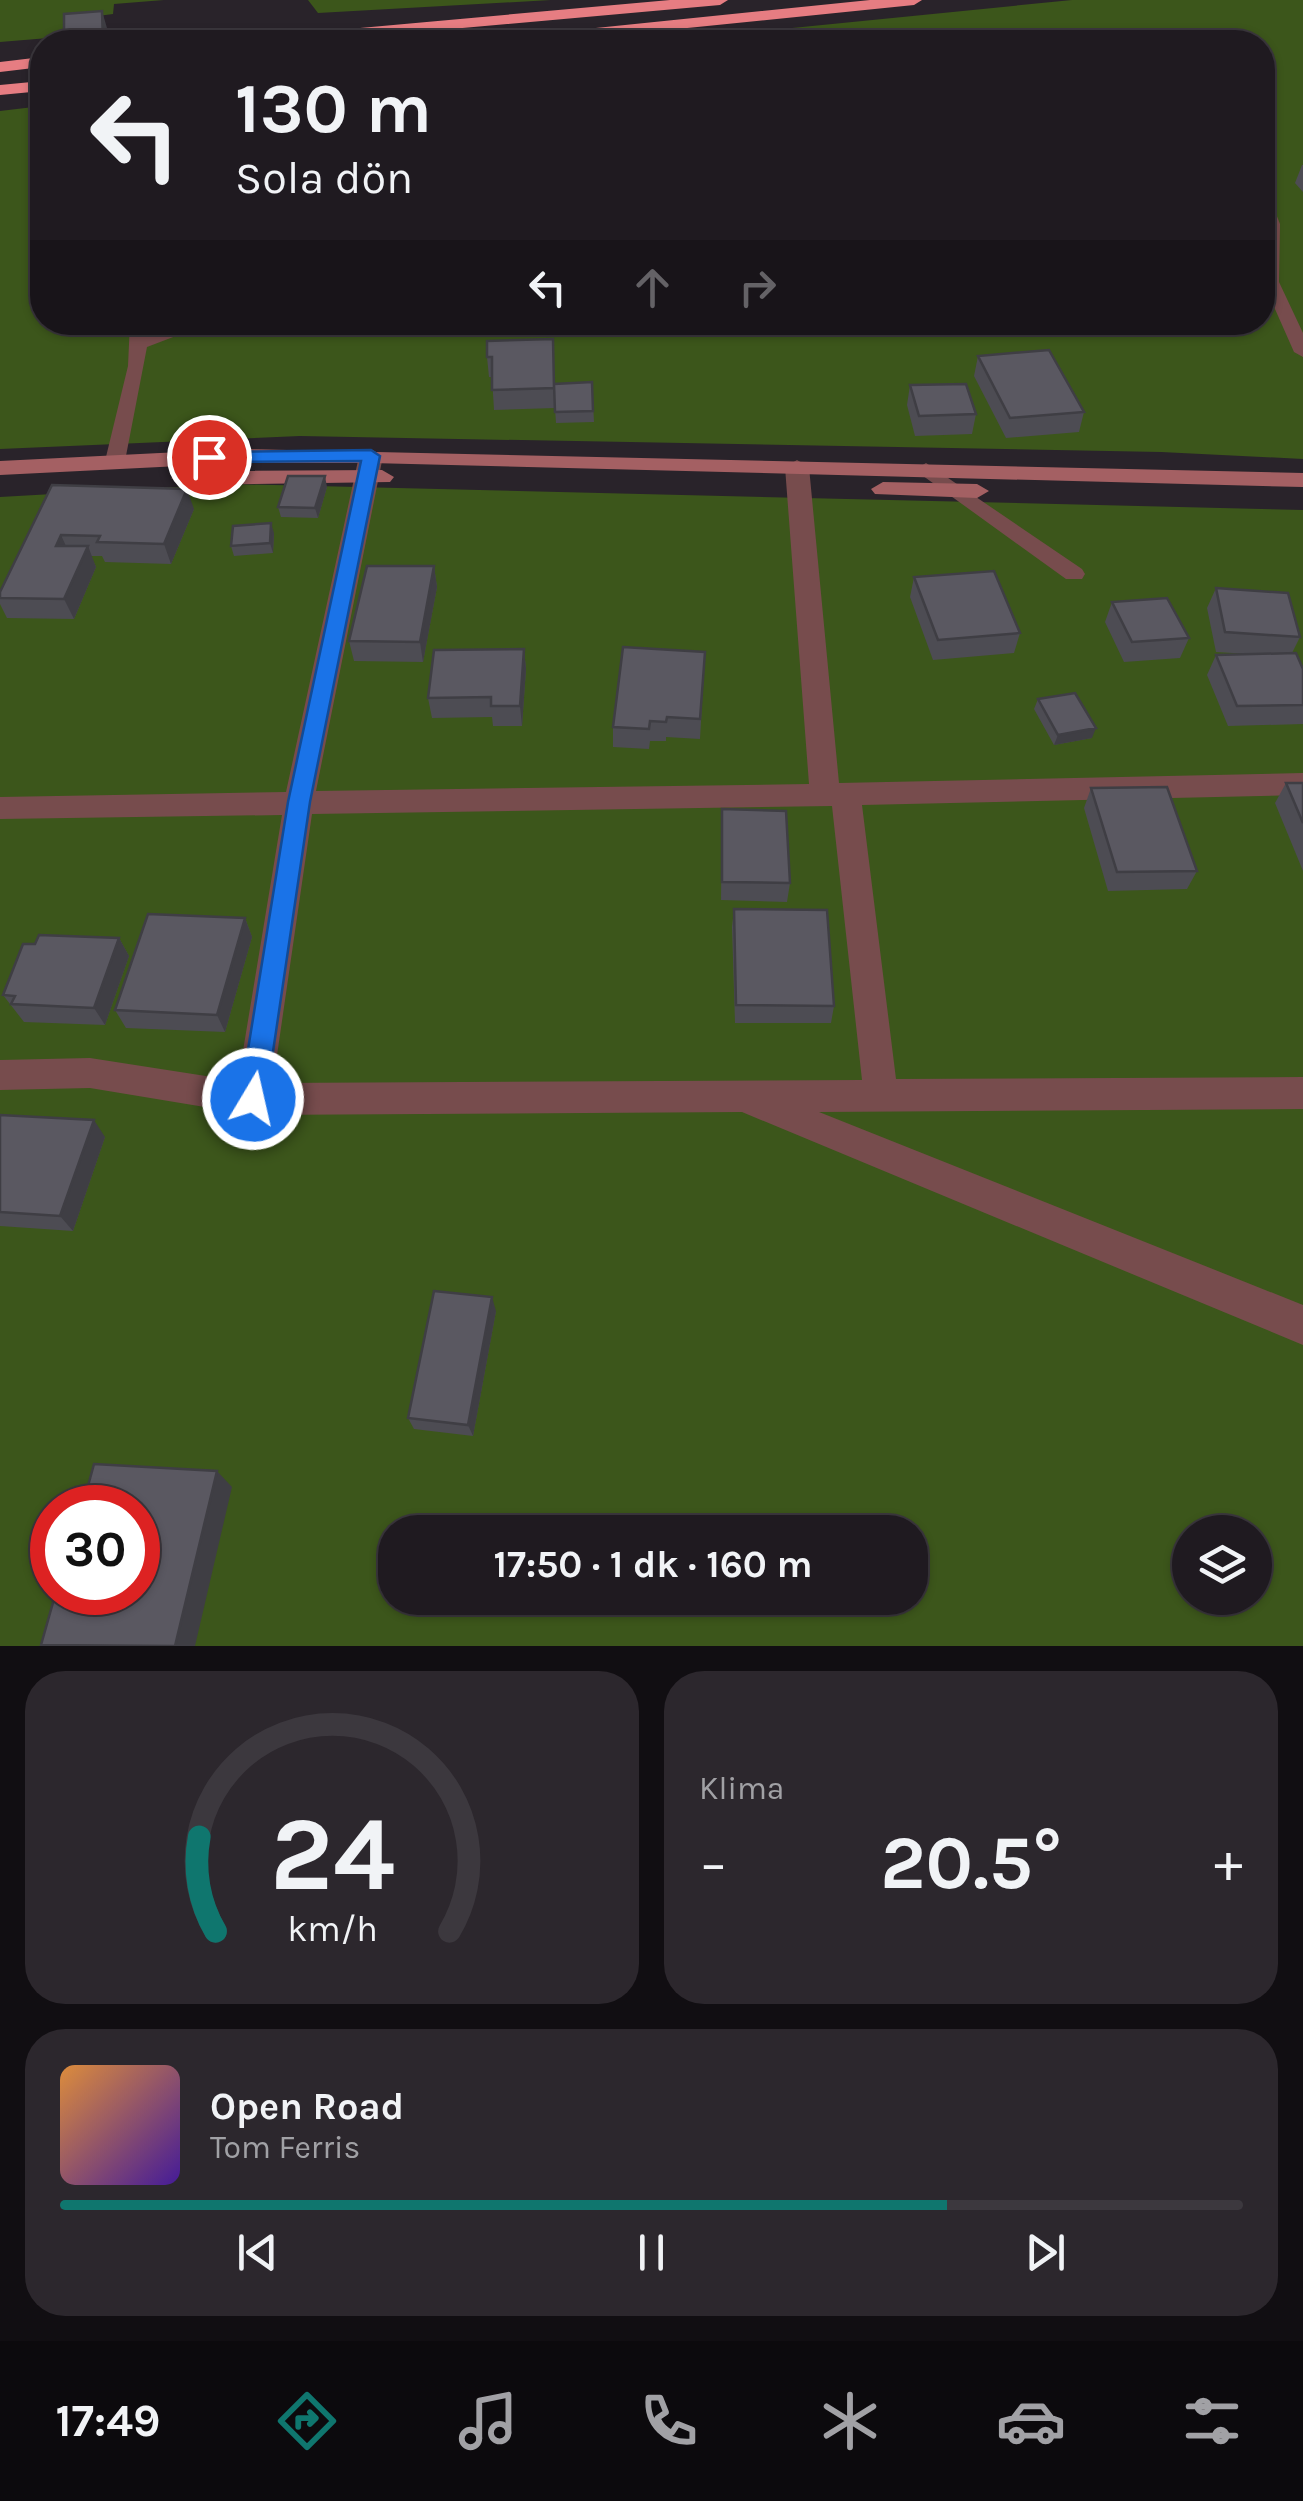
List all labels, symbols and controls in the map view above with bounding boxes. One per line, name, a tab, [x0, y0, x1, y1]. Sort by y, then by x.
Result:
text: 130 m	[235, 68, 432, 150]
icon: left	[70, 70, 200, 200]
text: Sola dön	[235, 152, 413, 204]
icon: left	[520, 260, 575, 315]
icon: ahead	[625, 260, 680, 315]
icon: right	[730, 260, 785, 315]
pin	[167, 415, 252, 500]
icon: arrive	[182, 430, 237, 485]
position arrow	[201, 1047, 305, 1151]
speed limit sign: 30	[30, 1485, 160, 1615]
map controls	[1172, 1515, 1272, 1615]
button: layers	[1172, 1515, 1272, 1615]
text: 17:50 · 1 dk · 160 m	[494, 1542, 812, 1587]
text: Klima	[699, 1770, 785, 1807]
text: 24	[270, 1794, 394, 1915]
text: 20.5°	[880, 1819, 1062, 1907]
text: −	[699, 1831, 728, 1895]
text: +	[1214, 1831, 1243, 1895]
text: km/h	[287, 1908, 377, 1950]
text: Open Road	[210, 2084, 404, 2129]
text: Tom Ferris	[210, 2129, 360, 2166]
icon: previous	[230, 2225, 285, 2280]
icon: pause	[624, 2225, 679, 2280]
icon: next	[1018, 2225, 1073, 2280]
icon: directions	[272, 2386, 342, 2456]
icon: music	[453, 2386, 523, 2456]
icon: phone	[634, 2386, 704, 2456]
icon: climate	[815, 2386, 885, 2456]
icon: car	[996, 2386, 1066, 2456]
icon: filters	[1177, 2386, 1247, 2456]
text: 17:49	[56, 2395, 160, 2447]

